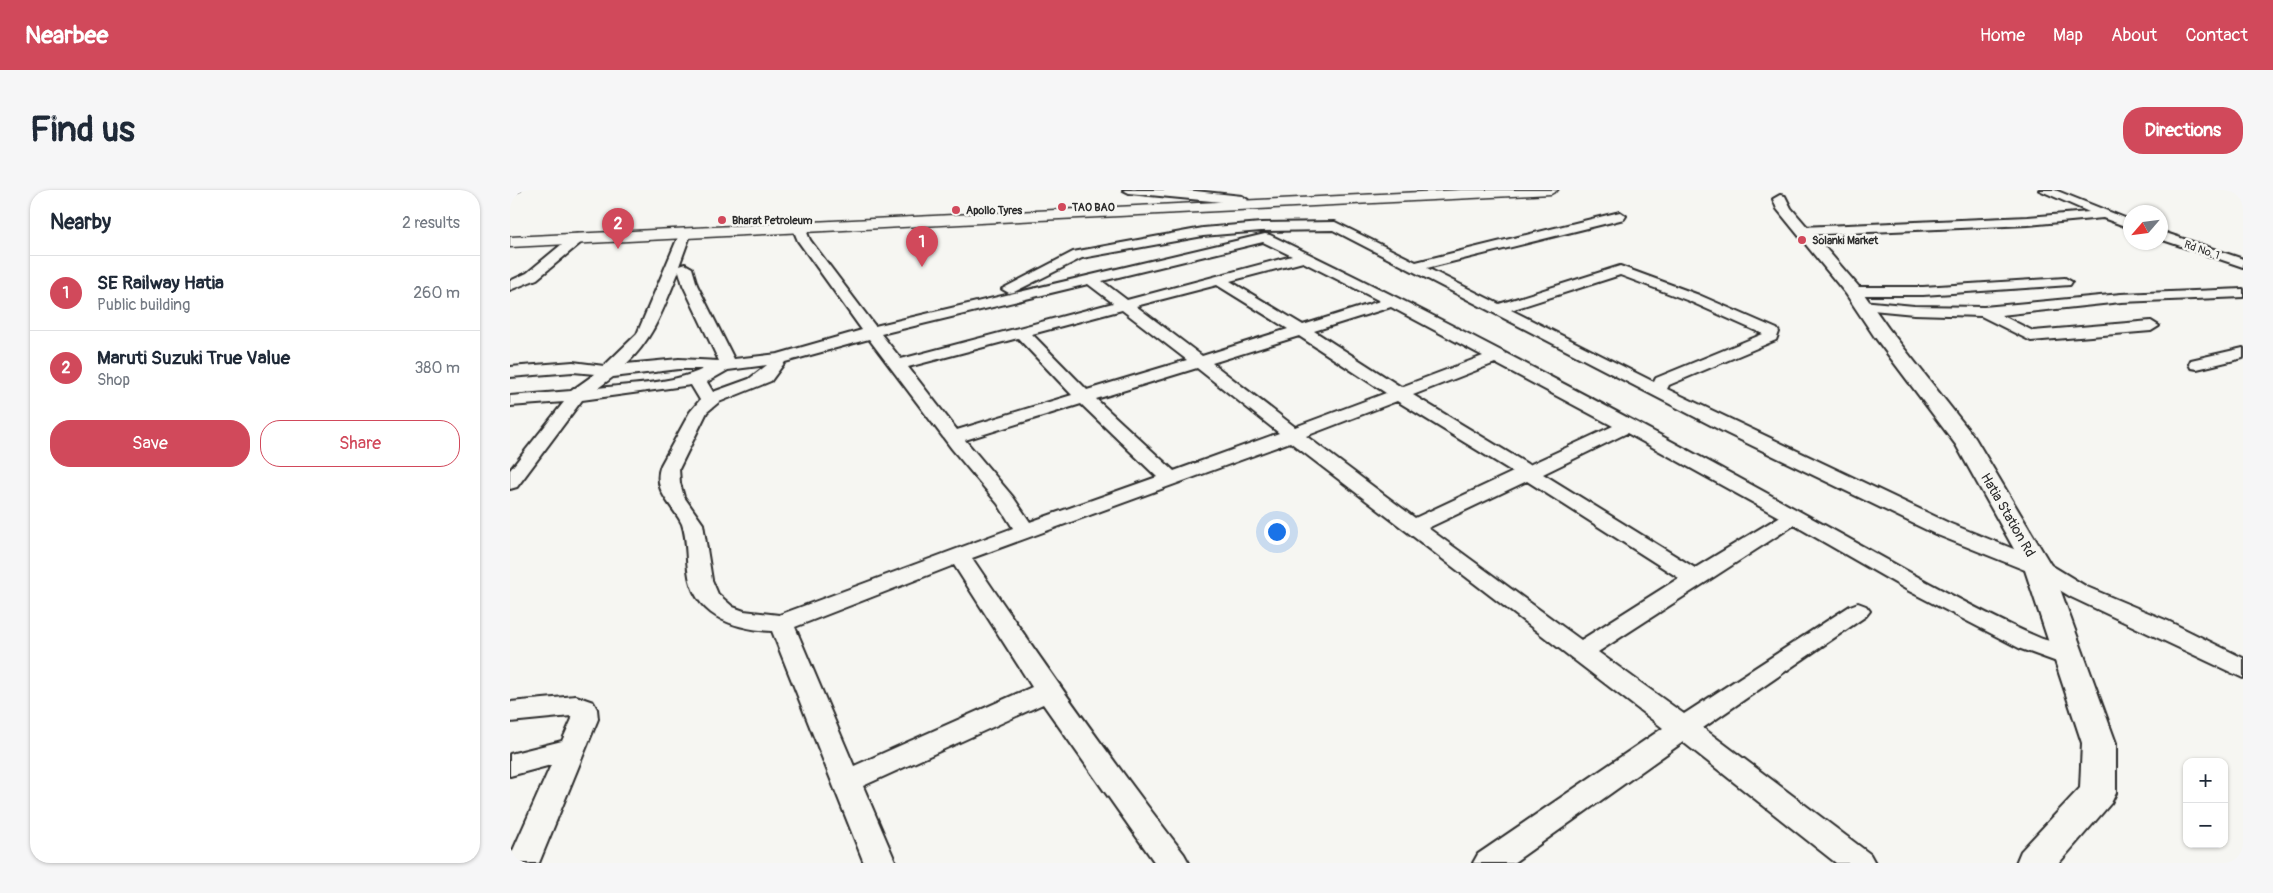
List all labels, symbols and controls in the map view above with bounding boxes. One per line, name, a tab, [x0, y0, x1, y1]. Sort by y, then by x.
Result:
text: Nearbee	[25, 21, 108, 50]
text: Home	[1980, 24, 2025, 47]
text: Map	[2053, 24, 2083, 47]
text: About	[2111, 24, 2157, 47]
text: Contact	[2185, 24, 2248, 47]
button: Directions	[2123, 107, 2243, 154]
text: Find us	[30, 108, 135, 152]
marker: TAO BAO	[1056, 201, 1068, 213]
place label: TAO BAO	[1071, 201, 1115, 214]
marker: Apollo Tyres	[950, 204, 962, 216]
place label: Apollo Tyres	[966, 204, 1022, 217]
north arrow	[2123, 205, 2168, 250]
pin: 2	[602, 208, 634, 249]
text: Nearby	[50, 209, 111, 236]
text: 2 results	[402, 213, 460, 233]
marker: Bharat Petroleum	[716, 214, 728, 226]
place label: Bharat Petroleum	[732, 214, 813, 227]
pin: 1	[906, 226, 938, 267]
marker: Solanki Market	[1796, 234, 1808, 246]
place label: Solanki Market	[1812, 234, 1879, 247]
street label: Rd No. 1	[2183, 238, 2221, 262]
text: SE Railway Hatia	[97, 271, 224, 295]
text: 1	[63, 283, 69, 303]
text: 260 m	[413, 283, 460, 303]
text: Public building	[97, 295, 190, 315]
text: Maruti Suzuki True Value	[97, 346, 290, 370]
text: 2	[62, 358, 70, 378]
text: 380 m	[414, 358, 460, 378]
text: Shop	[97, 370, 130, 390]
button: Save	[50, 420, 250, 467]
button: Share	[260, 420, 460, 467]
street label: Hatia Station Rd	[1977, 470, 2039, 560]
your location	[1264, 519, 1290, 545]
map controls	[2183, 758, 2228, 848]
button: +	[2183, 758, 2228, 803]
button: −	[2183, 803, 2228, 848]

